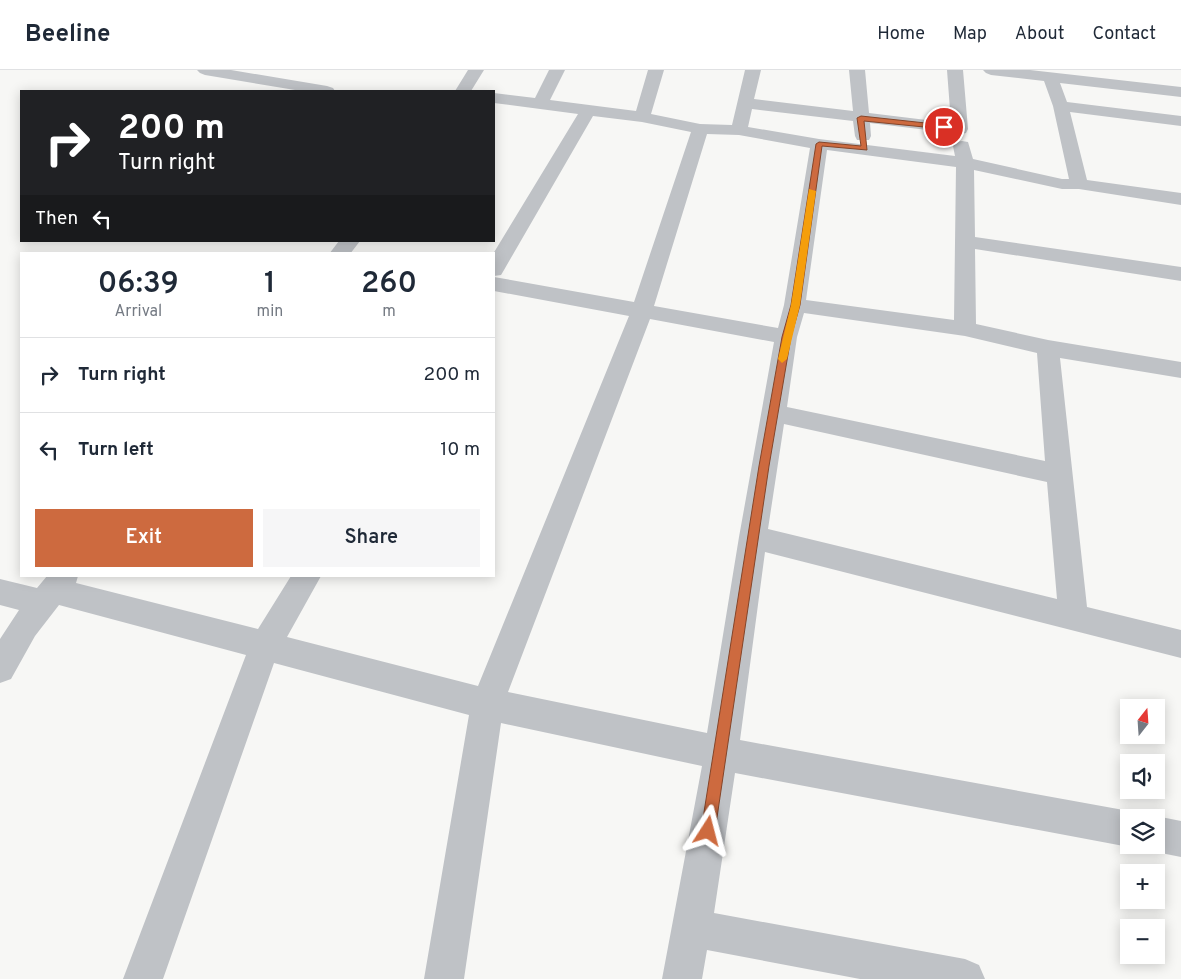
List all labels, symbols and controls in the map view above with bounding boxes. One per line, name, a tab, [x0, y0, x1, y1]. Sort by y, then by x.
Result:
text: Beeline	[25, 20, 110, 50]
text: Home	[877, 23, 925, 46]
text: Map	[953, 23, 987, 46]
text: About	[1015, 23, 1064, 46]
text: Contact	[1092, 23, 1156, 46]
pin	[923, 106, 965, 148]
text: 200 m	[118, 107, 225, 151]
icon: right	[35, 110, 100, 175]
icon: arrive	[930, 113, 958, 141]
text: Turn right	[118, 150, 215, 177]
icon: left	[88, 205, 116, 233]
text: Then	[35, 207, 78, 231]
text: 06:39	[98, 266, 179, 303]
text: 1	[264, 266, 276, 303]
text: 260	[361, 266, 417, 303]
text: Arrival	[114, 302, 162, 322]
text: min	[257, 302, 283, 322]
text: m	[382, 302, 396, 322]
icon: right	[35, 361, 63, 389]
text: Turn right	[78, 363, 166, 387]
text: 200 m	[424, 363, 480, 387]
icon: left	[35, 436, 63, 464]
text: Turn left	[78, 438, 154, 462]
text: 10 m	[440, 438, 480, 462]
button: Exit	[35, 509, 253, 567]
button: Share	[263, 509, 480, 567]
north arrow	[1120, 699, 1165, 744]
map controls	[1120, 699, 1165, 964]
button: sound	[1120, 754, 1165, 799]
position arrow	[681, 804, 733, 856]
button: layers	[1120, 809, 1165, 854]
button: +	[1120, 864, 1165, 909]
button: −	[1120, 919, 1165, 964]

